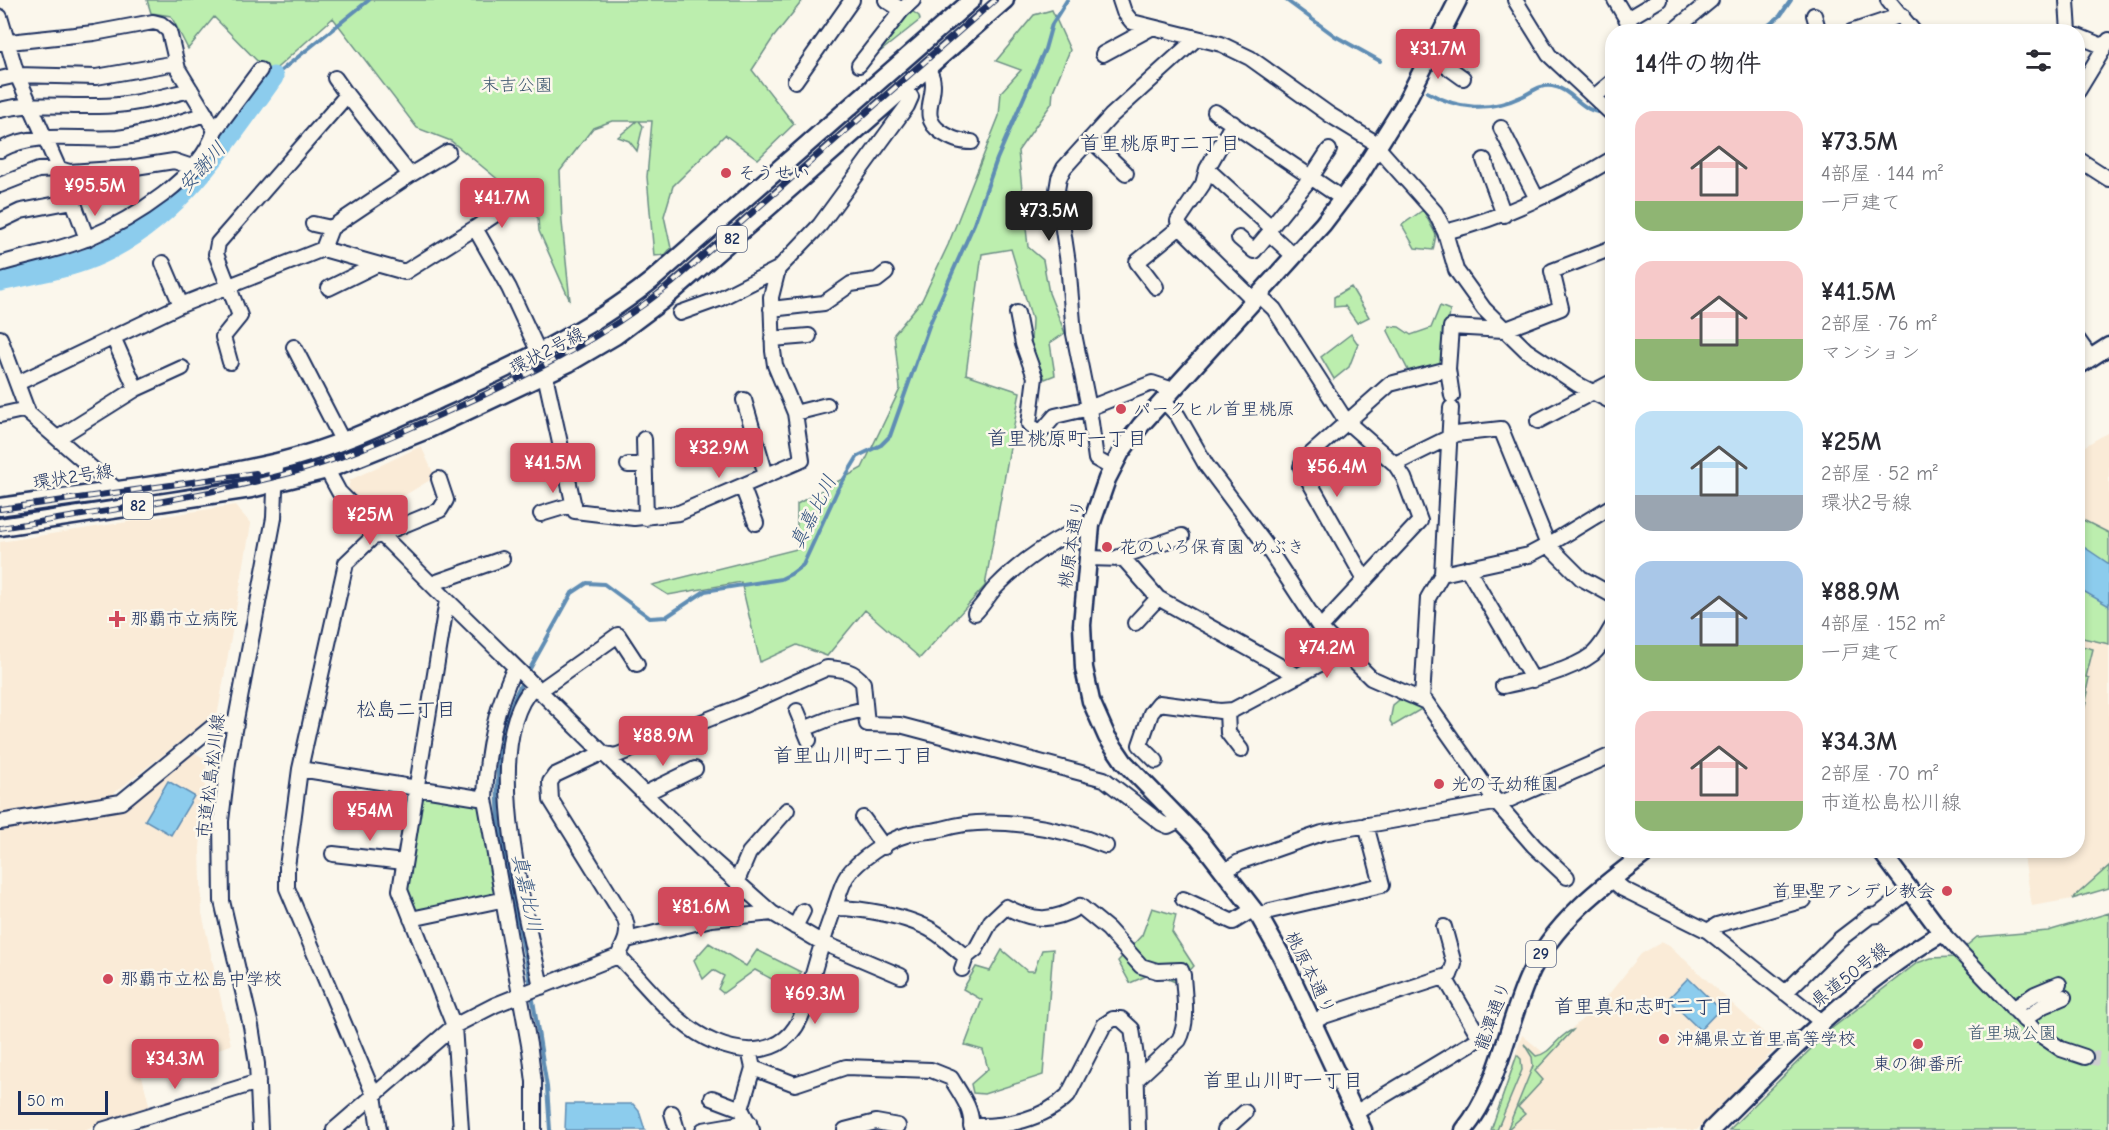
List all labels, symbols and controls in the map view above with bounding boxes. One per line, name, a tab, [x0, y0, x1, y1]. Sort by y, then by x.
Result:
pin: ¥31.7M	[1389, 29, 1487, 80]
text: ¥31.7M	[1410, 37, 1466, 60]
icon: filters	[2022, 44, 2055, 77]
text: 14件の物件	[1635, 49, 1761, 79]
park label: 末吉公園	[481, 75, 553, 96]
text: ¥73.5M	[1821, 127, 1898, 157]
district label: 首里桃原町二丁目	[1080, 132, 1240, 155]
icon: home	[1683, 135, 1755, 207]
water label: 安謝川	[173, 137, 231, 197]
text: 4部屋 · 144 m²	[1821, 162, 1943, 185]
place label: そうせい	[738, 163, 810, 184]
pin: ¥95.5M	[46, 166, 144, 217]
marker: そうせい	[719, 166, 733, 180]
text: ¥95.5M	[64, 174, 126, 197]
pin: ¥41.7M	[453, 178, 551, 229]
text: ¥41.7M	[474, 186, 530, 209]
pin: ¥73.5M	[1000, 191, 1098, 242]
text: 一戸建て	[1821, 191, 1901, 214]
text: ¥73.5M	[1019, 199, 1079, 222]
road number: 82	[717, 226, 747, 252]
text: ¥41.5M	[1821, 277, 1896, 307]
icon: home	[1683, 285, 1755, 357]
text: 2部屋 · 76 m²	[1821, 312, 1937, 335]
street label: 環状2号線	[506, 323, 588, 379]
text: マンション	[1821, 341, 1920, 364]
place label: パークヒル首里桃原	[1133, 399, 1295, 420]
marker: パークヒル首里桃原	[1114, 402, 1128, 416]
district label: 首里桃原町一丁目	[987, 427, 1147, 450]
text: ¥25M	[1821, 427, 1882, 457]
pin: ¥32.9M	[670, 428, 768, 479]
icon: home	[1683, 435, 1755, 507]
text: ¥32.9M	[689, 436, 749, 459]
pin: ¥41.5M	[504, 443, 602, 494]
pin: ¥56.4M	[1288, 447, 1386, 498]
text: ¥41.5M	[524, 451, 582, 474]
text: ¥56.4M	[1307, 455, 1367, 478]
street label: 環状2号線	[31, 460, 115, 494]
text: 2部屋 · 52 m²	[1821, 462, 1938, 485]
water label: 真嘉比川	[785, 471, 841, 553]
text: 環状2号線	[1821, 491, 1911, 514]
road number: 82	[123, 493, 153, 519]
pin: ¥25M	[334, 495, 406, 546]
street label: 桃原本通り	[1055, 498, 1089, 590]
text: ¥25M	[347, 503, 393, 526]
place label: 花のいろ保育園 めぶき	[1119, 537, 1305, 558]
marker: 花のいろ保育園 めぶき	[1100, 540, 1114, 554]
text: ¥88.9M	[1821, 577, 1900, 607]
icon: home	[1683, 585, 1755, 657]
place label: 那覇市立病院	[130, 609, 238, 630]
marker: 那覇市立病院	[108, 610, 126, 628]
text: 4部屋 · 152 m²	[1821, 612, 1945, 635]
pin: ¥74.2M	[1278, 628, 1376, 679]
text: ¥74.2M	[1299, 636, 1355, 659]
text: 一戸建て	[1821, 641, 1901, 664]
district label: 松島二丁目	[356, 698, 456, 721]
street label: 市道松島松川線	[193, 712, 229, 840]
pin: ¥88.9M	[614, 716, 712, 767]
text: ¥88.9M	[633, 724, 693, 747]
text: ¥34.3M	[1821, 727, 1897, 757]
icon: home	[1683, 735, 1755, 807]
district label: 首里山川町二丁目	[773, 744, 933, 767]
text: 2部屋 · 70 m²	[1821, 762, 1938, 785]
place label: 光の子幼稚園	[1451, 774, 1559, 795]
marker: 光の子幼稚園	[1432, 777, 1446, 791]
pin: ¥54M	[334, 791, 406, 842]
text: 市道松島松川線	[1821, 791, 1961, 814]
text: ¥54M	[347, 799, 393, 822]
water label: 真嘉比川	[507, 851, 547, 935]
place label: 首里聖アンデレ教会	[1772, 881, 1935, 902]
marker: 首里聖アンデレ教会	[1940, 884, 1954, 898]
pin: ¥81.6M	[652, 887, 750, 938]
text: ¥81.6M	[672, 895, 730, 918]
street label: 桃原本通り	[1281, 928, 1339, 1018]
street label: 県道50号線	[1807, 938, 1893, 1012]
road number: 29	[1526, 941, 1556, 967]
place label: 那覇市立松島中学校	[120, 969, 282, 990]
marker: 那覇市立松島中学校	[101, 972, 115, 986]
pin: ¥69.3M	[766, 974, 864, 1025]
street label: 龍潭通り	[1471, 979, 1515, 1053]
text: ¥69.3M	[785, 982, 845, 1005]
district label: 首里真和志町二丁目	[1554, 995, 1734, 1018]
park label: 首里城公園	[1967, 1023, 2057, 1044]
place label: 沖縄県立首里高等学校	[1676, 1029, 1856, 1050]
marker: 沖縄県立首里高等学校	[1657, 1032, 1671, 1046]
marker: 東の御番所	[1911, 1037, 1925, 1051]
pin: ¥34.3M	[126, 1039, 224, 1090]
text: ¥34.3M	[146, 1047, 204, 1070]
place label: 東の御番所	[1873, 1054, 1963, 1075]
district label: 首里山川町一丁目	[1203, 1069, 1363, 1092]
scale bar	[18, 1088, 108, 1116]
text: 50 m	[27, 1092, 64, 1110]

